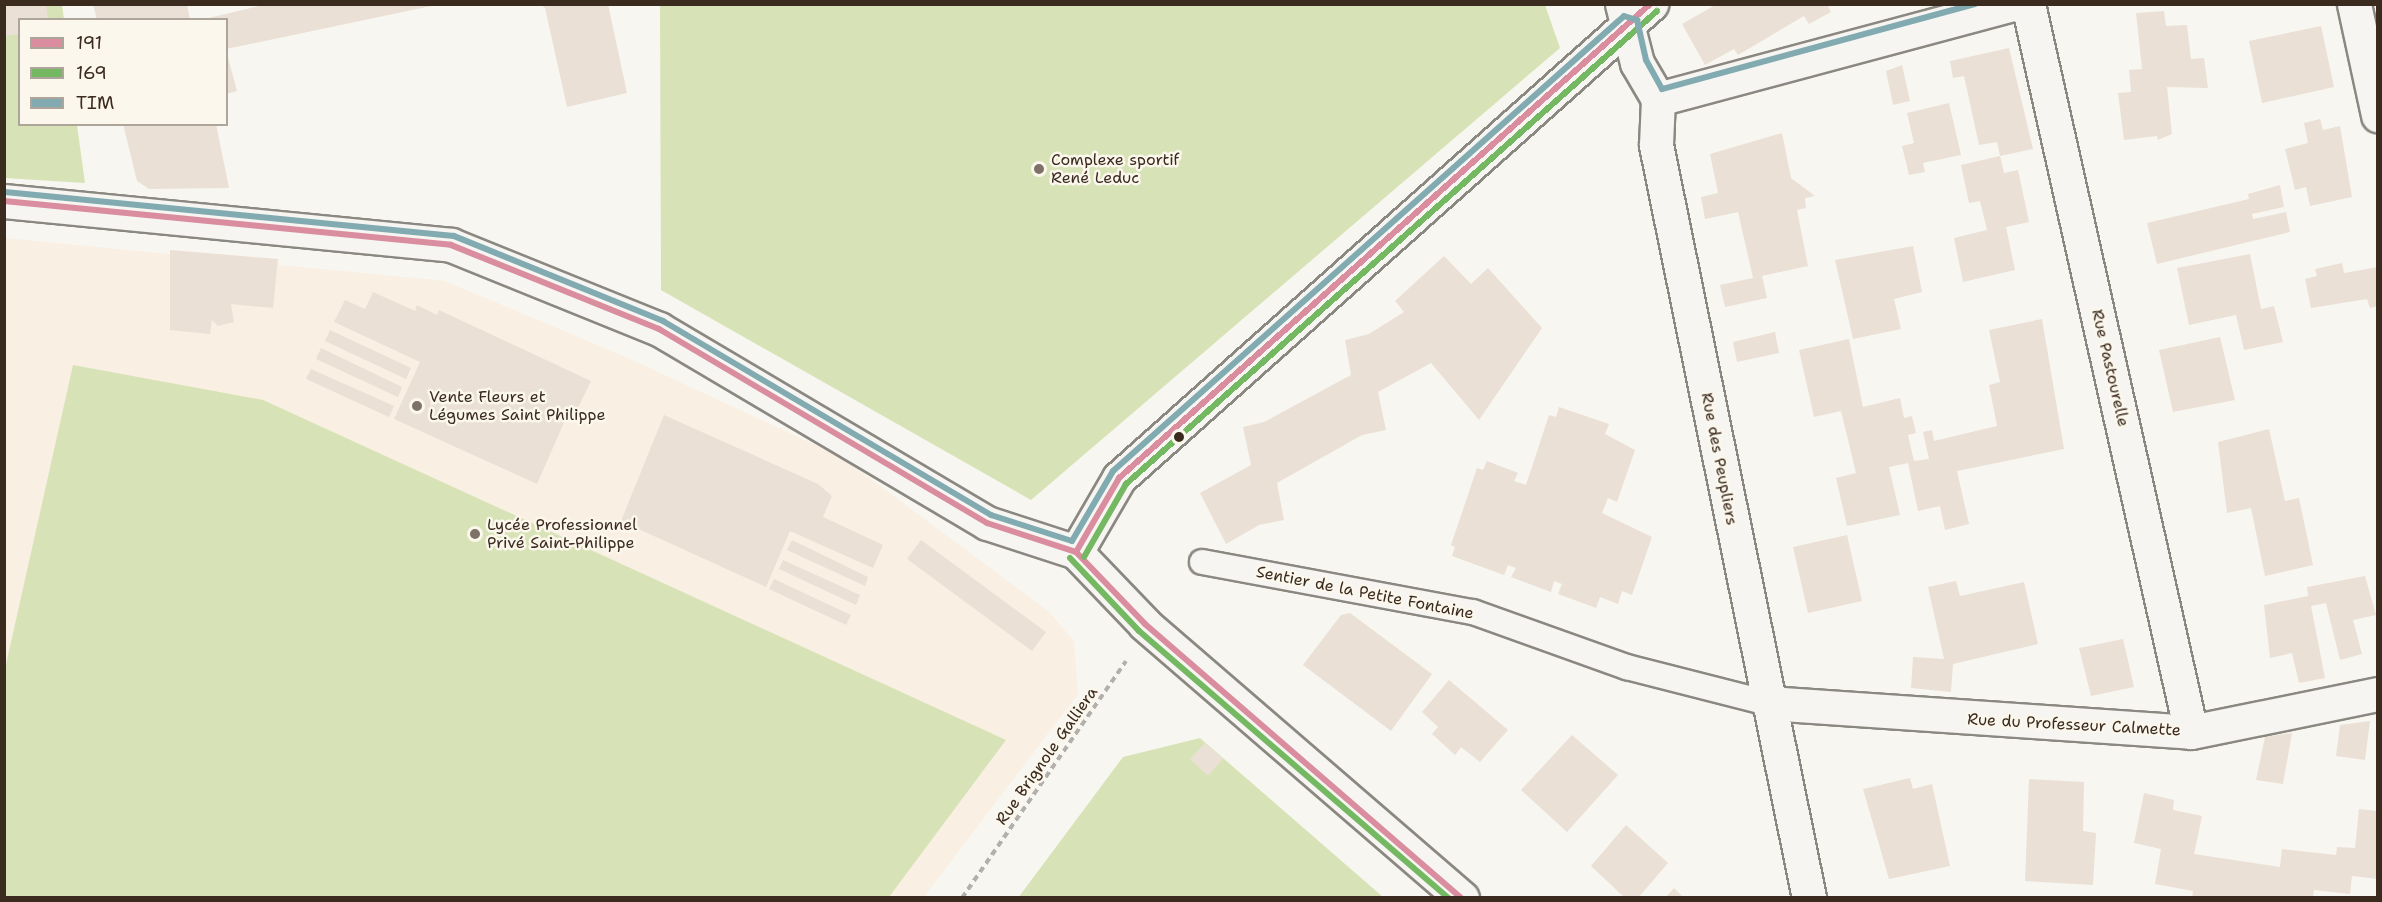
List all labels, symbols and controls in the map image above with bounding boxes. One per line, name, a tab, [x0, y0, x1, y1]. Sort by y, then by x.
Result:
legend	[18, 18, 228, 126]
text: 191	[76, 31, 102, 55]
text: 169	[76, 61, 107, 85]
text: TIM	[76, 91, 114, 115]
place label: Complexe sportif René Leduc	[1051, 150, 1179, 188]
marker: Complexe sportif René Leduc	[1032, 162, 1046, 176]
street label: Rue Pastourelle	[2087, 308, 2133, 428]
place label: Vente Fleurs et Légumes Saint Philippe	[429, 387, 606, 425]
street label: Rue des Peupliers	[1697, 391, 1741, 527]
marker: Vente Fleurs et Légumes Saint Philippe	[410, 399, 424, 413]
unlabelled marker	[1173, 431, 1185, 443]
place label: Lycée Professionnel Privé Saint-Philippe	[487, 515, 637, 553]
marker: Lycée Professionnel Privé Saint-Philippe	[468, 527, 482, 541]
street label: Sentier de la Petite Fontaine	[1255, 562, 1475, 624]
street label: Rue Brignole Galliera	[992, 683, 1102, 829]
street label: Rue du Professeur Calmette	[1967, 710, 2181, 740]

